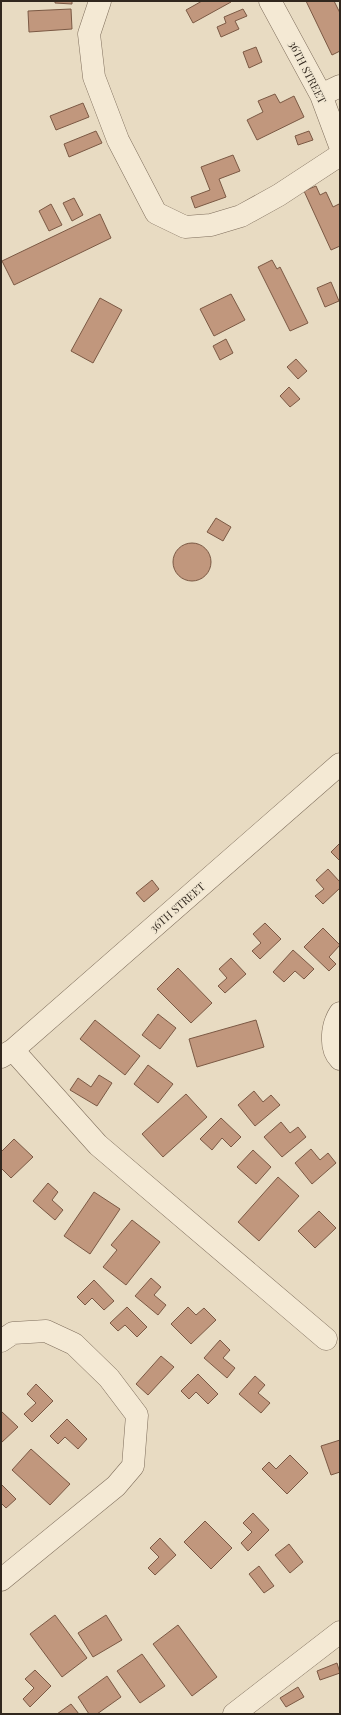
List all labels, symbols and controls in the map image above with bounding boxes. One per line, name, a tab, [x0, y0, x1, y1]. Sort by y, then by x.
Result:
street label: 36TH STREET	[286, 38, 330, 106]
street label: 36TH STREET	[146, 879, 208, 935]

